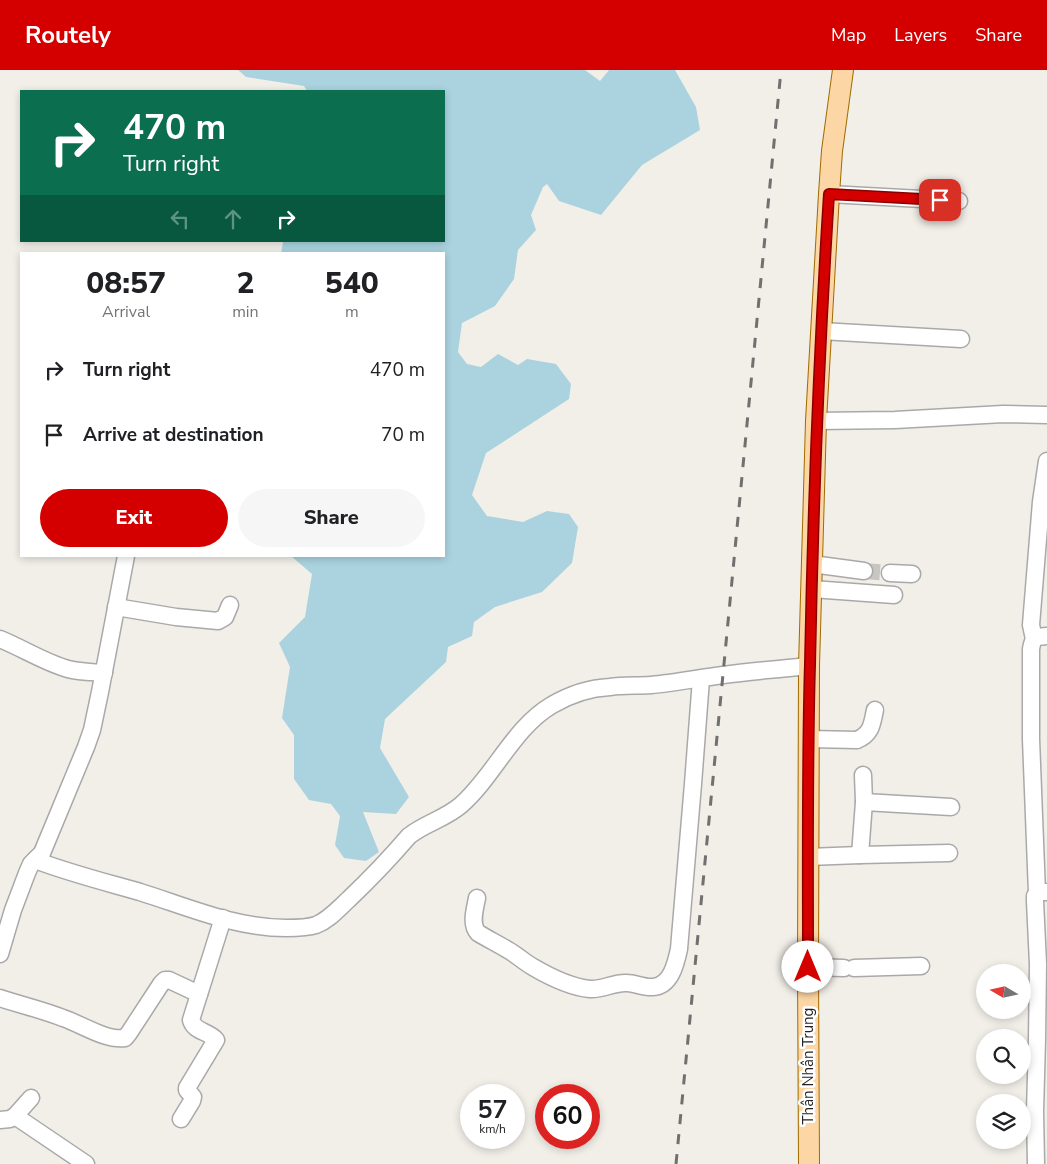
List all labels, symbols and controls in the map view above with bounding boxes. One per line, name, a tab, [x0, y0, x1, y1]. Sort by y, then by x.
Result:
text: Routely	[25, 19, 111, 51]
text: Map	[831, 23, 866, 47]
text: Layers	[894, 23, 947, 47]
text: Share	[975, 23, 1022, 47]
text: 470 m	[123, 104, 226, 151]
icon: right	[40, 110, 105, 175]
text: Turn right	[123, 149, 219, 179]
pin	[919, 179, 961, 221]
icon: arrive	[926, 186, 954, 214]
icon: left	[166, 205, 194, 233]
icon: ahead	[219, 205, 247, 233]
icon: right	[272, 205, 300, 233]
text: 08:57	[86, 263, 166, 304]
text: 2	[236, 263, 254, 304]
text: 540	[325, 263, 379, 304]
text: Arrival	[102, 301, 150, 323]
text: min	[232, 301, 259, 323]
text: m	[345, 301, 359, 323]
icon: right	[40, 356, 68, 384]
text: Turn right	[83, 357, 170, 383]
text: 470 m	[370, 357, 425, 383]
icon: arrive	[40, 421, 68, 449]
text: Arrive at destination	[83, 422, 264, 448]
text: 70 m	[381, 422, 425, 448]
button: Exit	[40, 489, 228, 547]
button: Share	[238, 489, 425, 547]
position arrow	[781, 940, 833, 992]
north arrow	[976, 964, 1031, 1019]
map controls	[976, 964, 1031, 1149]
street label: Thân Nhân Trung	[798, 1008, 818, 1124]
button: search	[976, 1029, 1031, 1084]
speed limit sign: 60	[535, 1084, 600, 1149]
text: 57	[477, 1093, 508, 1127]
button: layers	[976, 1094, 1031, 1149]
text: km/h	[479, 1121, 506, 1137]

